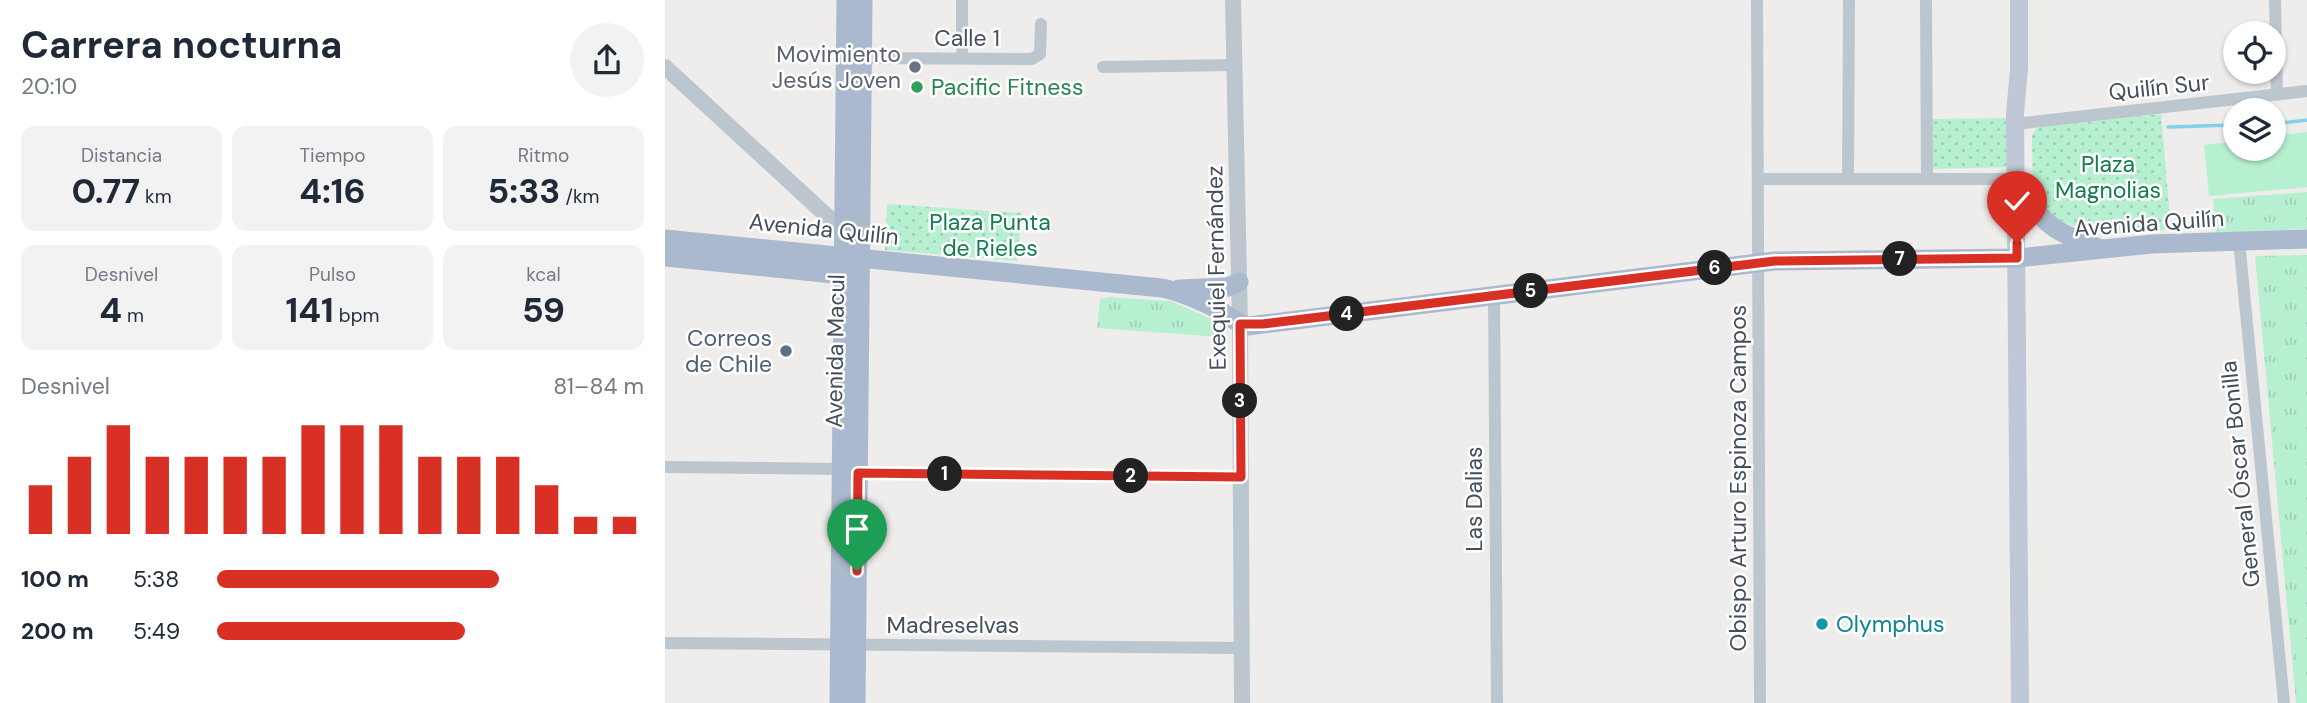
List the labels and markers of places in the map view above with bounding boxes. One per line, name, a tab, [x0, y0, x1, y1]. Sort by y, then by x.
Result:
place label: Movimiento Jesús Joven	[772, 39, 901, 95]
marker: Movimiento Jesús Joven	[907, 59, 923, 75]
place label: Pacific Fitness	[931, 72, 1083, 102]
marker: Pacific Fitness	[909, 79, 925, 95]
pin	[1987, 171, 2047, 243]
pin: 7	[1883, 242, 1917, 276]
pin: 6	[1697, 250, 1733, 286]
pin: 5	[1513, 274, 1549, 308]
pin: 4	[1329, 296, 1365, 332]
place label: Correos de Chile	[685, 323, 772, 379]
marker: Correos de Chile	[778, 343, 794, 359]
pin: 3	[1223, 384, 1257, 418]
pin: 1	[927, 456, 963, 491]
pin: 2	[1113, 458, 1149, 494]
pin	[827, 499, 887, 571]
place label: Olymphus	[1836, 609, 1945, 639]
marker: Olymphus	[1814, 616, 1830, 632]

